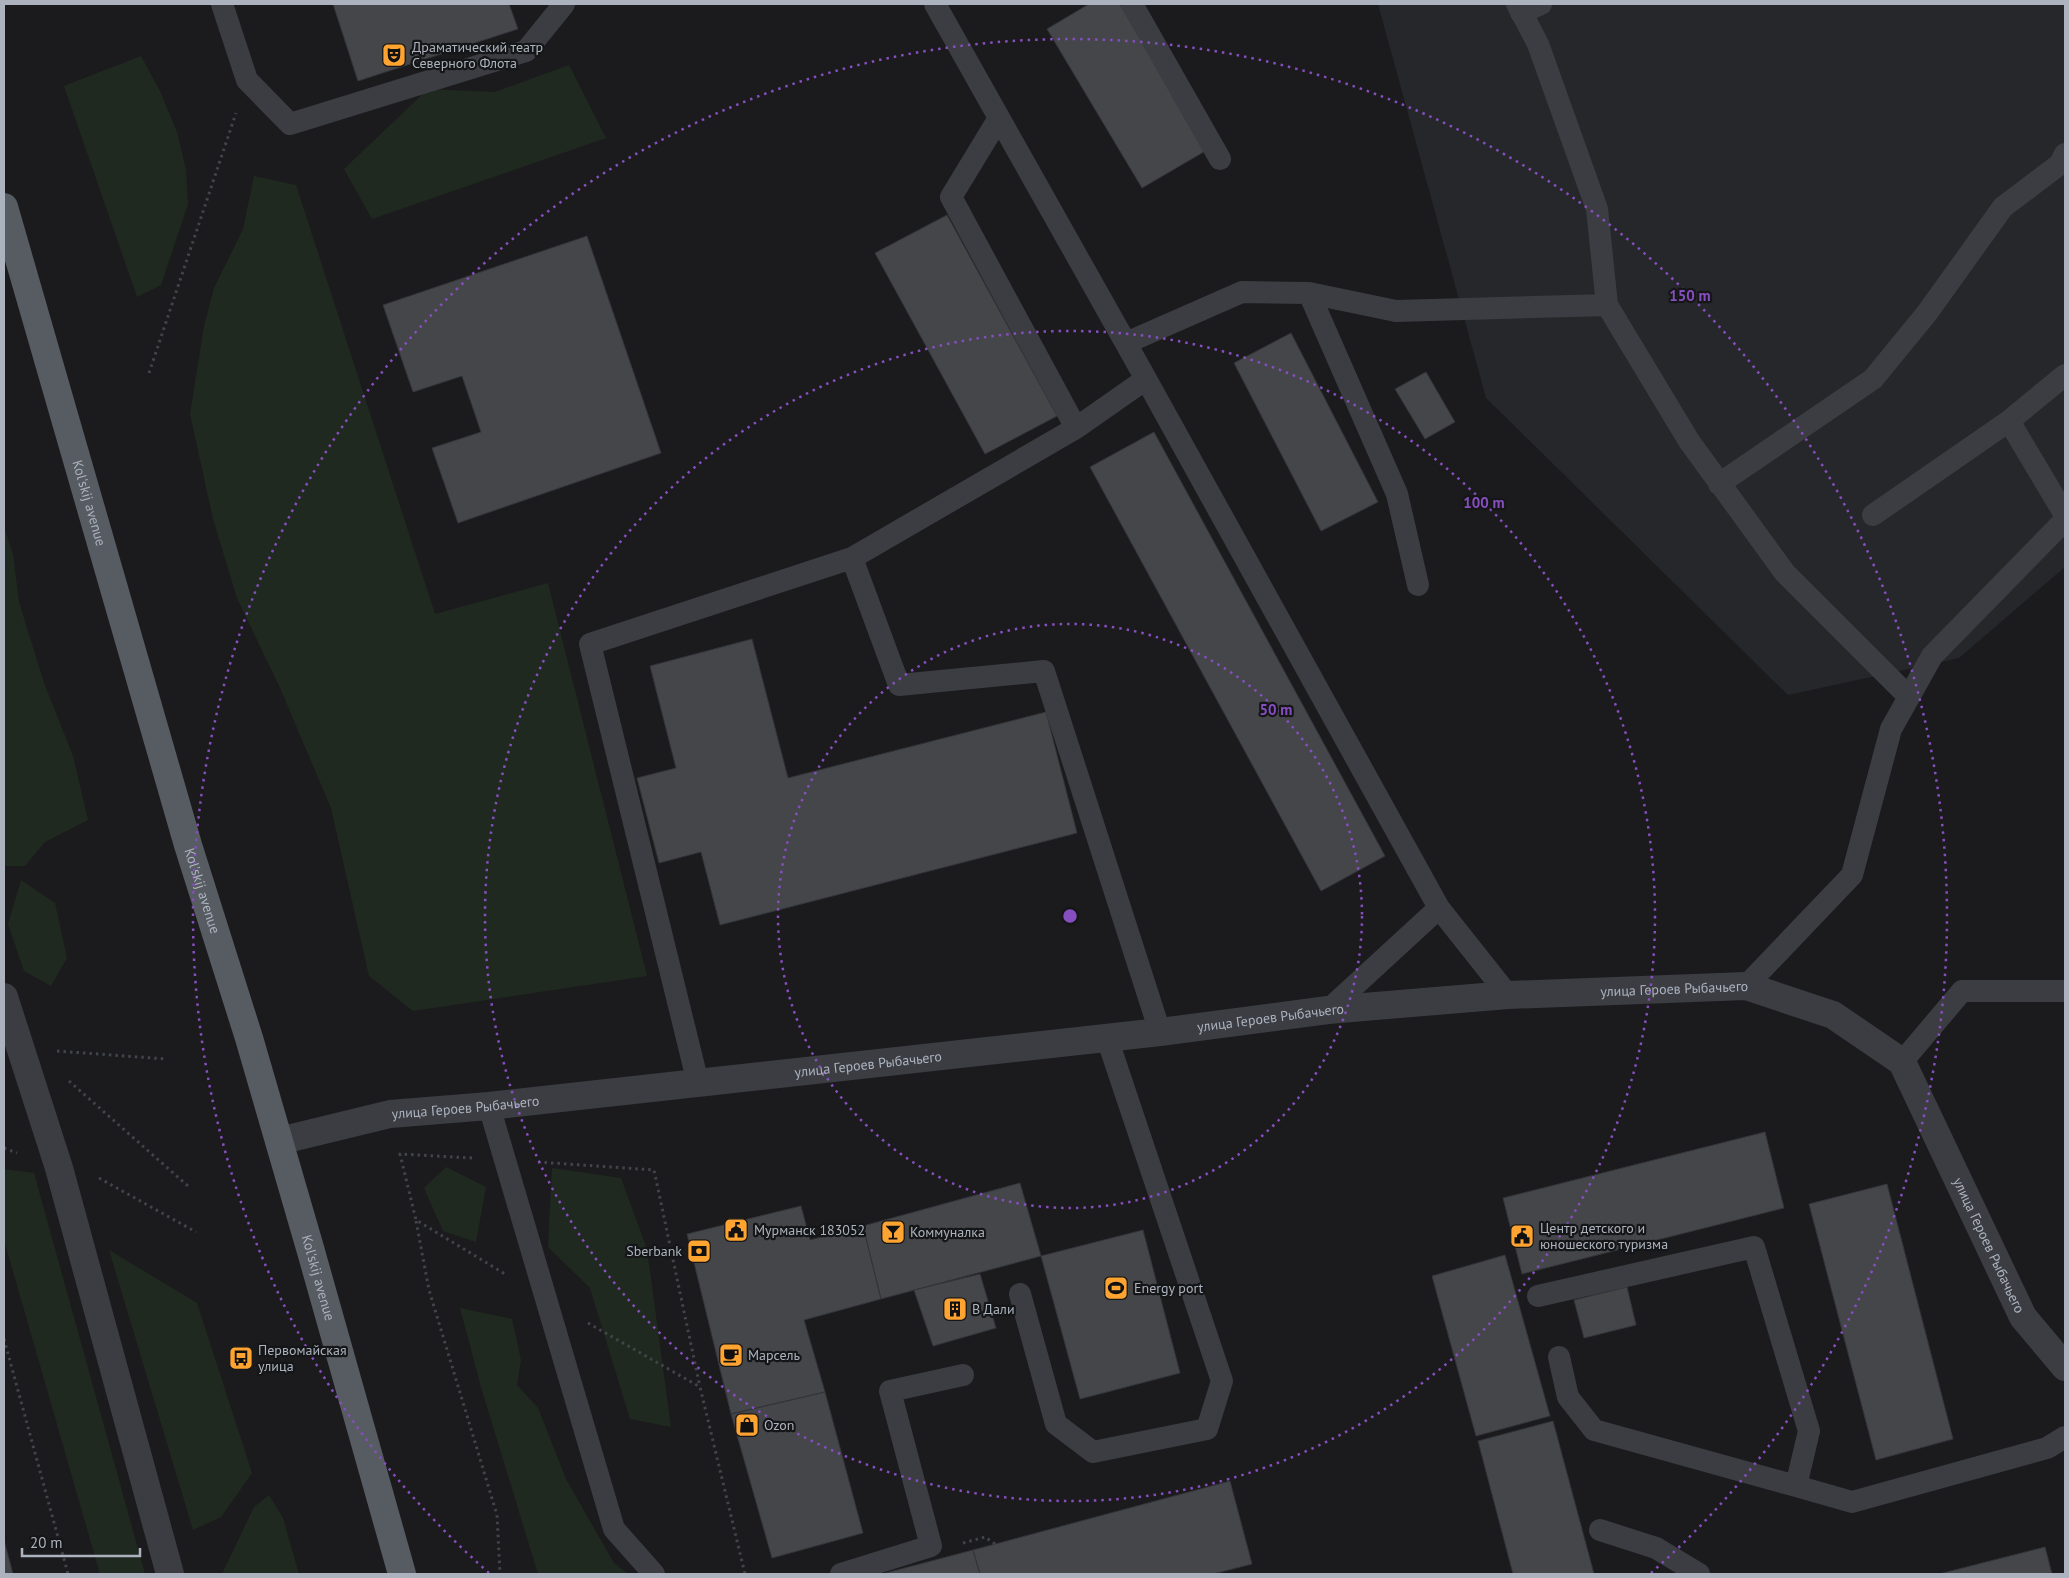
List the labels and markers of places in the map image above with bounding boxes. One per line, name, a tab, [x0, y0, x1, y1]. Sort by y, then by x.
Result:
place label: Драматический театр Северного Флота	[412, 38, 543, 72]
theatre icon: Драматический театр Северного Флота	[381, 42, 407, 68]
centre of rings	[1061, 907, 1079, 925]
public building icon: Мурманск 183052	[723, 1217, 749, 1243]
bar icon: Коммуналка	[880, 1219, 906, 1245]
place label: Центр детского и юношеского туризма	[1540, 1219, 1668, 1253]
place label: Мурманск 183052	[754, 1221, 865, 1239]
place label: Коммуналка	[910, 1223, 985, 1241]
public building icon: Центр детского и юношеского туризма	[1509, 1223, 1535, 1249]
bank icon: Sberbank	[686, 1238, 712, 1264]
place label: Sberbank	[626, 1242, 682, 1260]
sports icon: Energy port	[1103, 1275, 1129, 1301]
place label: Energy port	[1134, 1279, 1204, 1297]
building icon: В Дали	[942, 1296, 968, 1322]
place label: В Дали	[972, 1300, 1015, 1318]
place label: Первомайская улица	[258, 1341, 347, 1375]
cafe icon: Марсель	[718, 1342, 744, 1368]
bus stop icon: Первомайская улица	[228, 1345, 254, 1371]
place label: Марсель	[748, 1346, 800, 1364]
shop icon: Ozon	[734, 1412, 760, 1438]
place label: Ozon	[764, 1416, 794, 1434]

